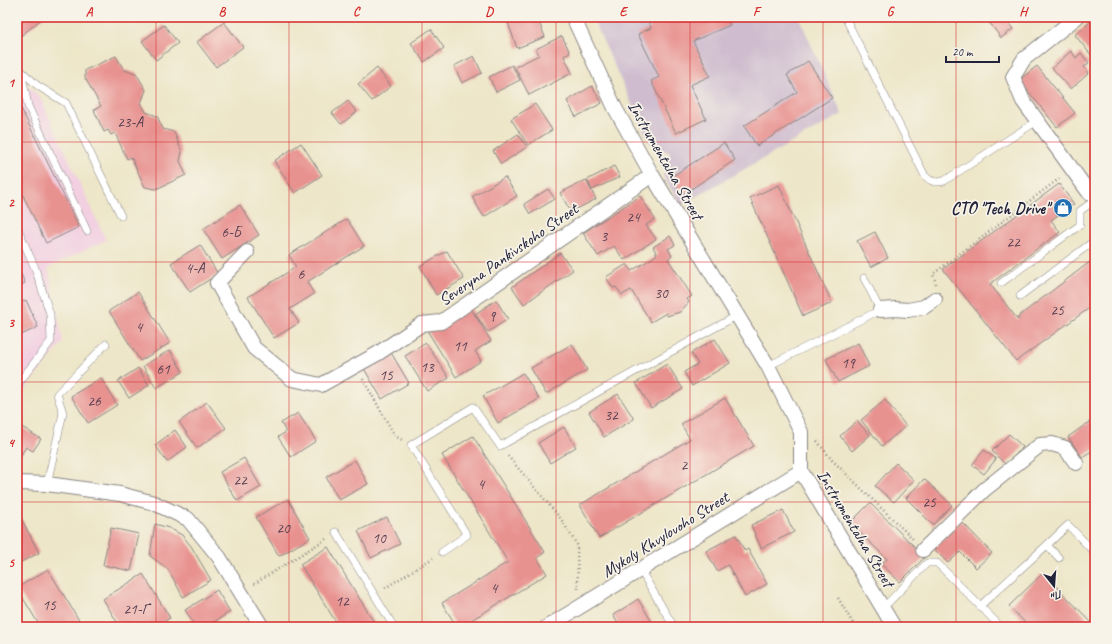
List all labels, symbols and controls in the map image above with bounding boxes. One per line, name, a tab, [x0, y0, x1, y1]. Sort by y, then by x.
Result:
text: A	[86, 4, 94, 20]
text: B	[219, 4, 227, 20]
text: C	[353, 4, 361, 20]
text: D	[485, 4, 494, 20]
text: E	[620, 4, 629, 20]
text: F	[753, 4, 762, 20]
text: G	[887, 4, 895, 20]
text: H	[1019, 4, 1029, 20]
scale bar	[946, 38, 999, 64]
text: 20 m	[952, 44, 974, 60]
text: 1	[8, 75, 16, 91]
street label: Instrumentalna Street	[623, 97, 709, 225]
house number: 23-А	[117, 113, 144, 132]
text: 2	[8, 195, 15, 211]
street label: Severyna Pankivskoho Street	[435, 197, 584, 310]
shop icon: СТО "Tech Drive"	[1052, 197, 1074, 219]
place label: СТО "Tech Drive"	[951, 198, 1053, 219]
house number: 24	[626, 208, 641, 227]
house number: 6-Б	[221, 223, 243, 242]
house number: 3	[601, 227, 609, 246]
house number: 22	[1006, 233, 1021, 252]
house number: 4-А	[185, 259, 206, 278]
house number: 6	[298, 265, 306, 284]
house number: 30	[654, 284, 669, 303]
house number: 25	[1050, 301, 1065, 320]
house number: 9	[489, 307, 497, 326]
text: 3	[8, 315, 15, 331]
house number: 4	[136, 318, 144, 337]
house number: 11	[453, 337, 468, 356]
house number: 19	[841, 354, 856, 373]
house number: 13	[420, 358, 435, 377]
house number: 61	[156, 360, 171, 379]
house number: 15	[379, 366, 394, 385]
house number: 26	[87, 392, 102, 411]
house number: 32	[604, 406, 619, 425]
text: 4	[8, 435, 16, 451]
house number: 2	[681, 456, 689, 475]
street label: Instrumentalna Street	[812, 466, 900, 593]
house number: 22	[233, 471, 248, 490]
house number: 4	[478, 475, 486, 494]
street label: Mykoly Khvylovoho Street	[598, 486, 735, 582]
house number: 25	[922, 493, 937, 512]
house number: 20	[276, 519, 291, 538]
house number: 10	[372, 529, 387, 548]
text: 5	[8, 555, 15, 571]
north arrow	[1034, 566, 1074, 606]
house number: 4	[491, 579, 499, 598]
text: Пн	[1048, 587, 1064, 604]
house number: 12	[335, 592, 350, 611]
house number: 15	[42, 596, 57, 615]
house number: 21-Г	[123, 600, 152, 619]

